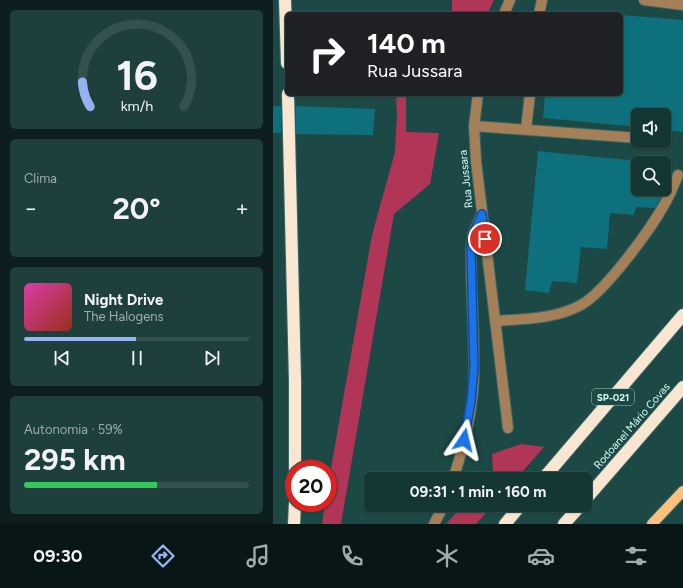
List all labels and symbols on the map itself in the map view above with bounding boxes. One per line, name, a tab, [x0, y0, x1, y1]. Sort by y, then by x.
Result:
street label: Rua Jussara	[456, 149, 476, 209]
pin	[468, 222, 502, 256]
street label: Rodoanel Mário Covas	[591, 380, 673, 472]
road number: SP-021	[592, 389, 634, 405]
position arrow	[443, 419, 485, 461]
speed limit sign: 20	[285, 460, 337, 512]

